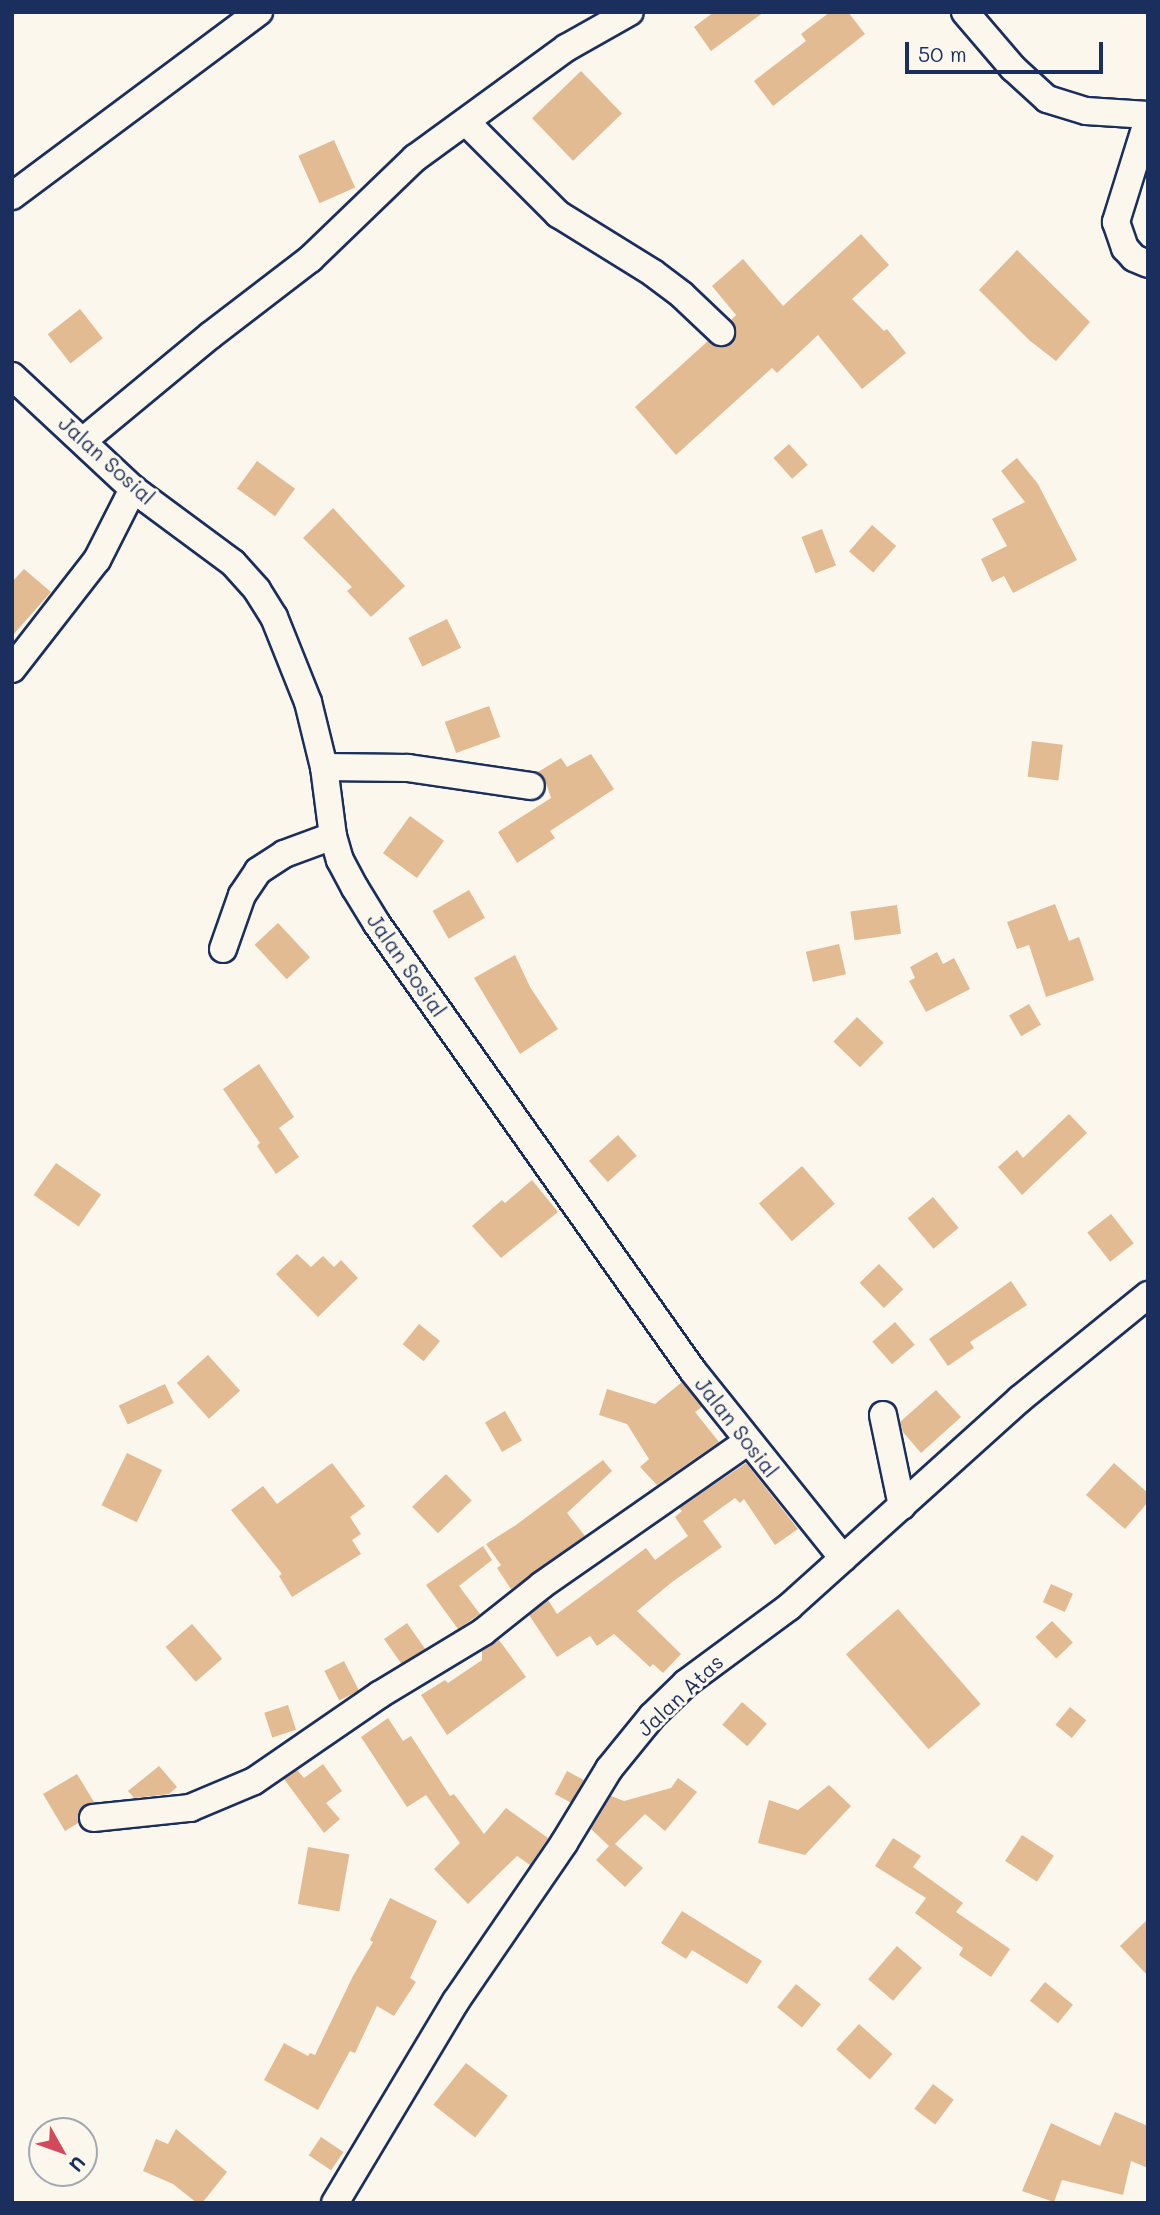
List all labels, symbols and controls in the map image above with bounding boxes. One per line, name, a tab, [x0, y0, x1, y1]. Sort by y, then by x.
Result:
scale bar	[908, 28, 1106, 72]
text: 50 m	[918, 40, 967, 67]
street label: Jalan Sosial	[54, 410, 160, 510]
street label: Jalan Sosial	[362, 908, 452, 1022]
street label: Jalan Sosial	[690, 1372, 784, 1482]
street label: Jalan Atas	[632, 1649, 728, 1741]
north arrow	[28, 2117, 98, 2187]
text: U	[64, 2151, 92, 2178]

